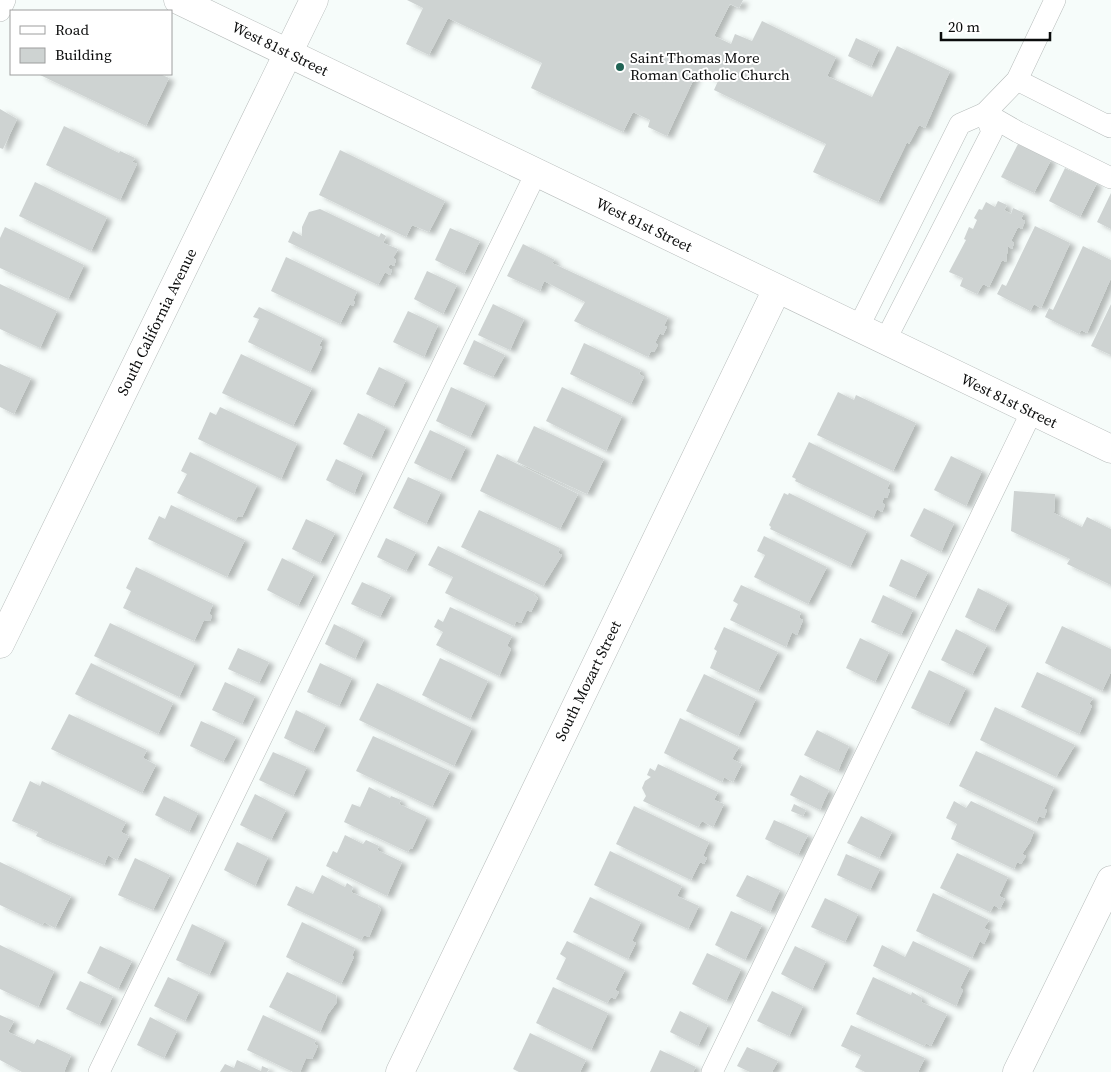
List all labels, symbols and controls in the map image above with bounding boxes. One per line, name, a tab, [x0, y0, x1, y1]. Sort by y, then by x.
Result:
legend	[10, 10, 172, 75]
scale bar	[941, 10, 1050, 42]
street label: West 81st Street	[229, 16, 332, 81]
text: 20 m	[948, 16, 980, 37]
text: Road	[55, 19, 89, 40]
text: Building	[55, 44, 112, 65]
place label: Saint Thomas More Roman Catholic Church	[630, 47, 790, 85]
marker: Saint Thomas More Roman Catholic Church	[614, 61, 626, 73]
street label: West 81st Street	[593, 192, 696, 257]
street label: South California Avenue	[112, 244, 202, 399]
street label: West 81st Street	[958, 368, 1061, 433]
street label: South Mozart Street	[549, 617, 626, 745]

